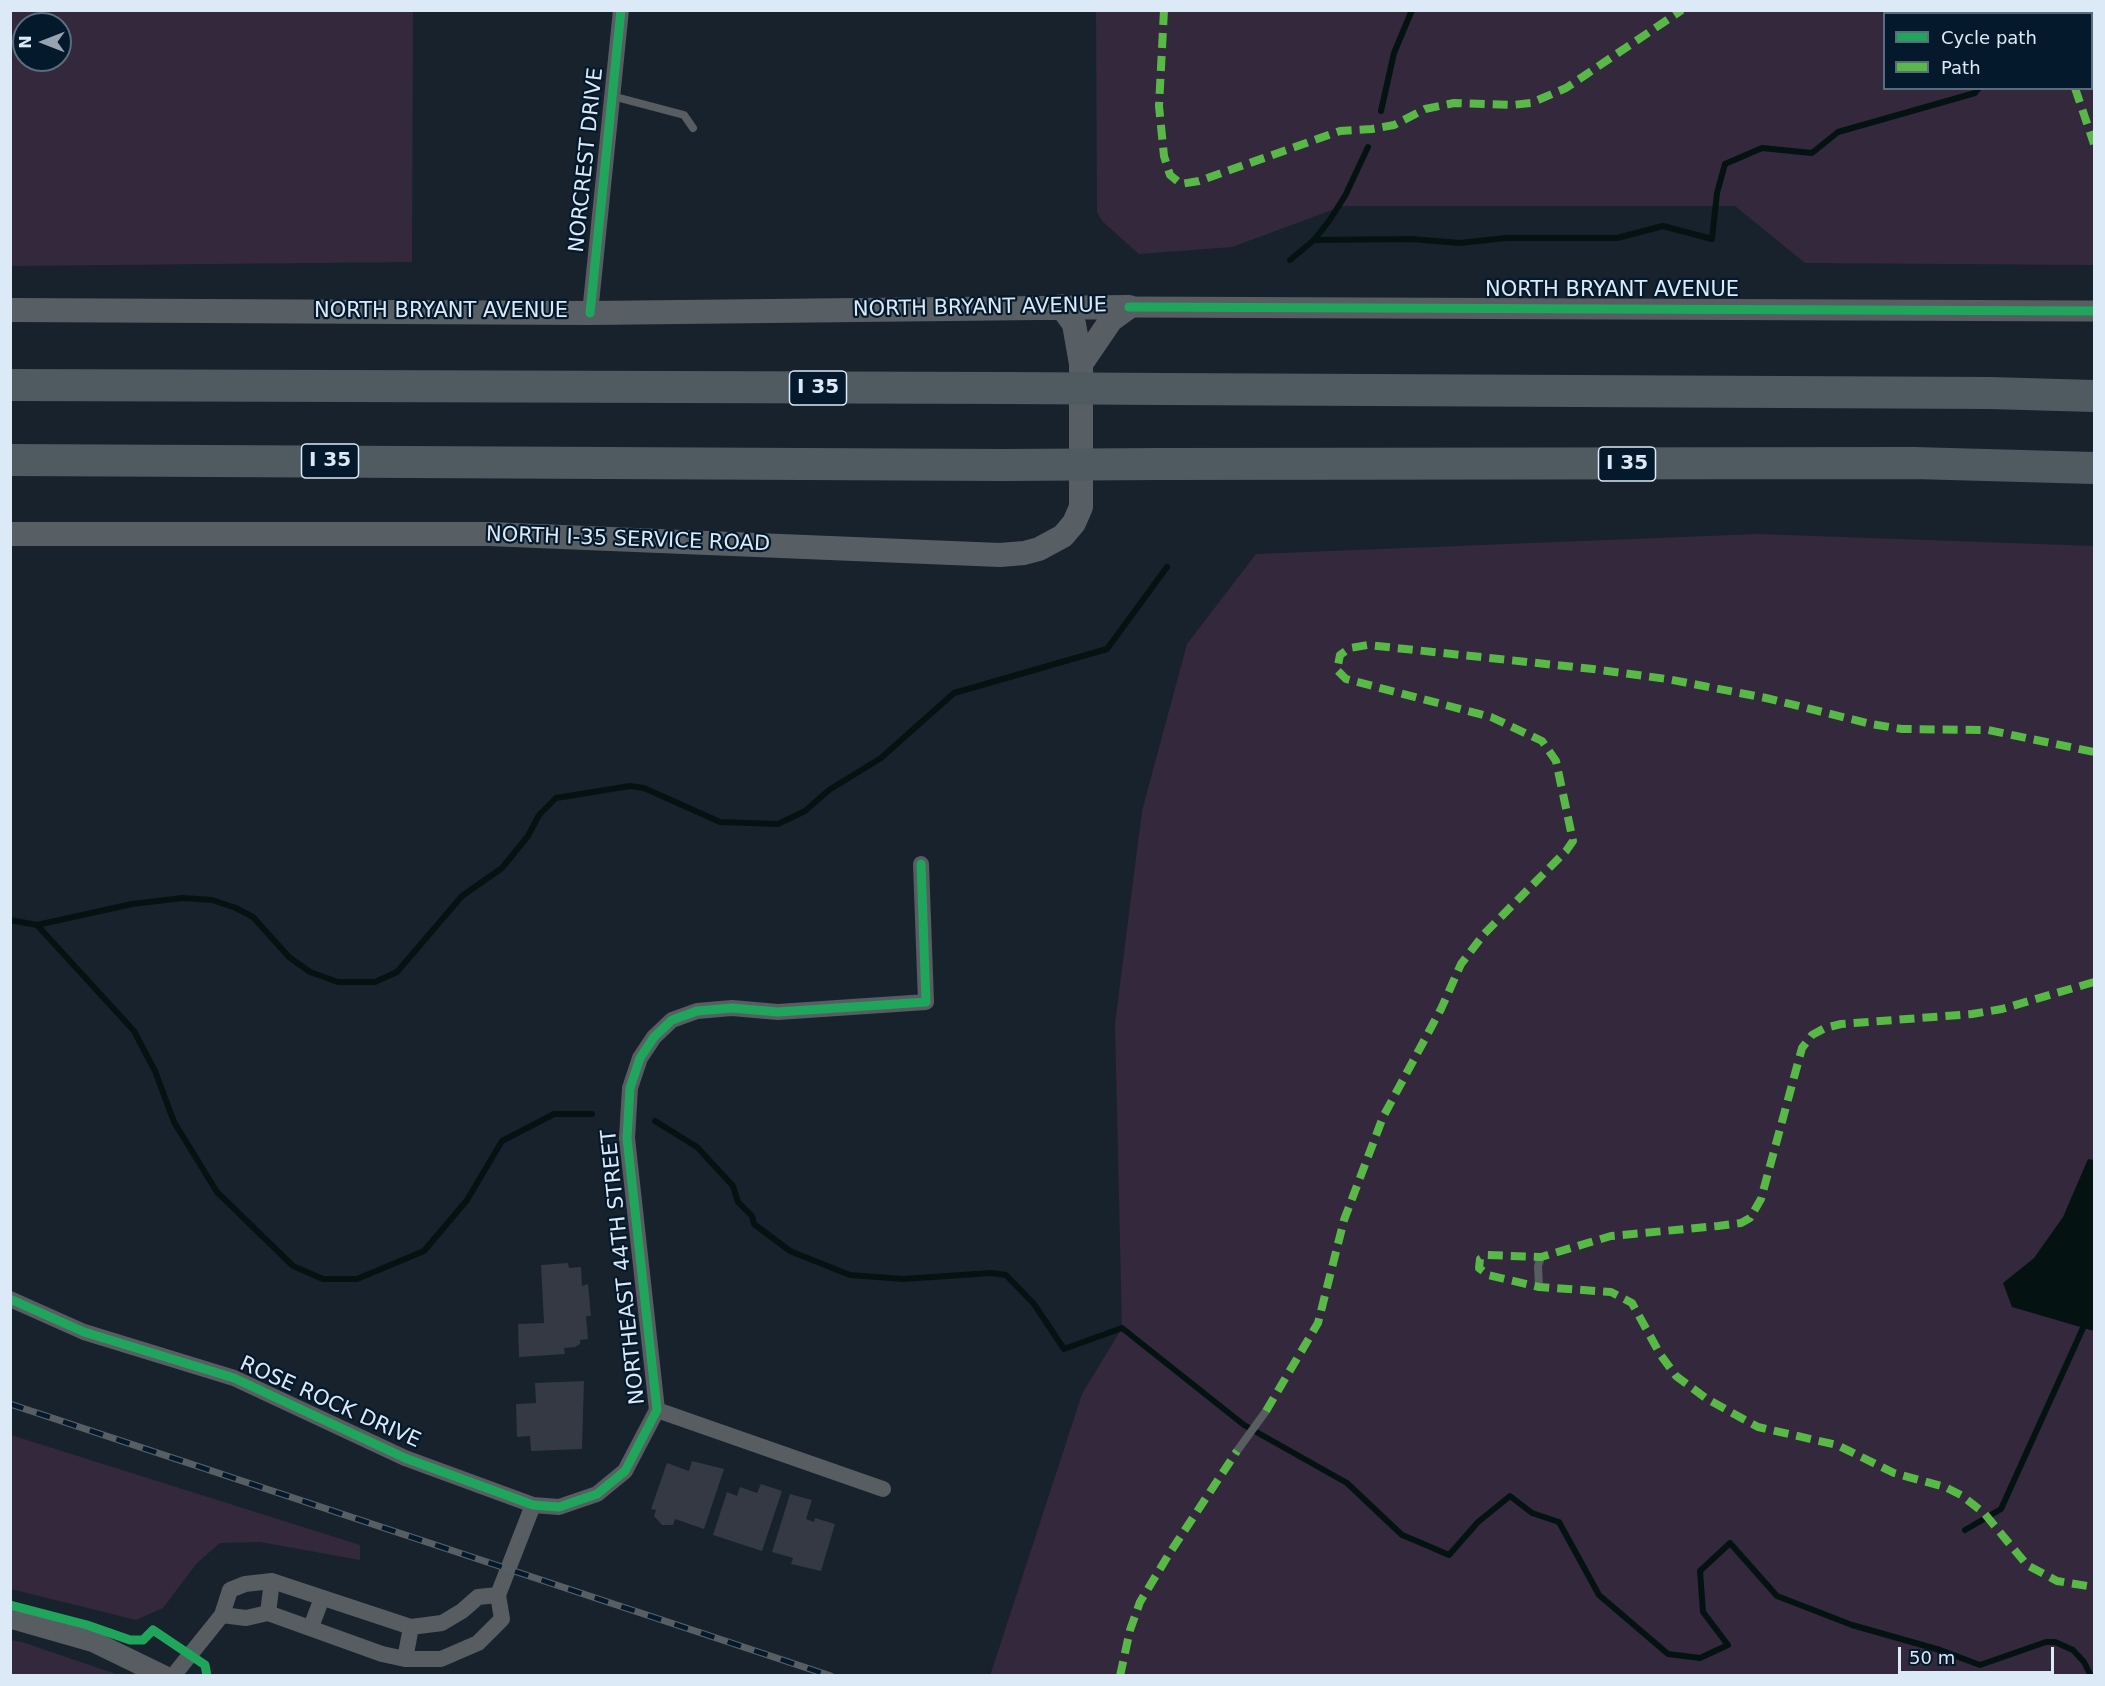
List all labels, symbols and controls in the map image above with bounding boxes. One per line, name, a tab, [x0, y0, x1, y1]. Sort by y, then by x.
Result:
north arrow	[12, 12, 72, 72]
legend	[1883, 12, 2093, 90]
text: Cycle path	[1941, 27, 2037, 48]
text: N	[16, 35, 35, 49]
text: Path	[1941, 57, 1981, 78]
street label: NORCREST DRIVE	[565, 66, 609, 254]
street label: NORTH BRYANT AVENUE	[1485, 278, 1739, 304]
street label: NORTH BRYANT AVENUE	[853, 293, 1107, 323]
street label: NORTH BRYANT AVENUE	[314, 299, 568, 325]
road number: I 35	[790, 371, 846, 405]
road number: I 35	[302, 444, 358, 478]
road number: I 35	[1598, 447, 1656, 481]
street label: NORTH I-35 SERVICE ROAD	[486, 522, 770, 558]
street label: NORTHEAST 44TH STREET	[597, 1128, 651, 1406]
street label: ROSE ROCK DRIVE	[236, 1352, 424, 1454]
scale bar	[1901, 1635, 2057, 1673]
text: 50 m	[1909, 1647, 1955, 1668]

